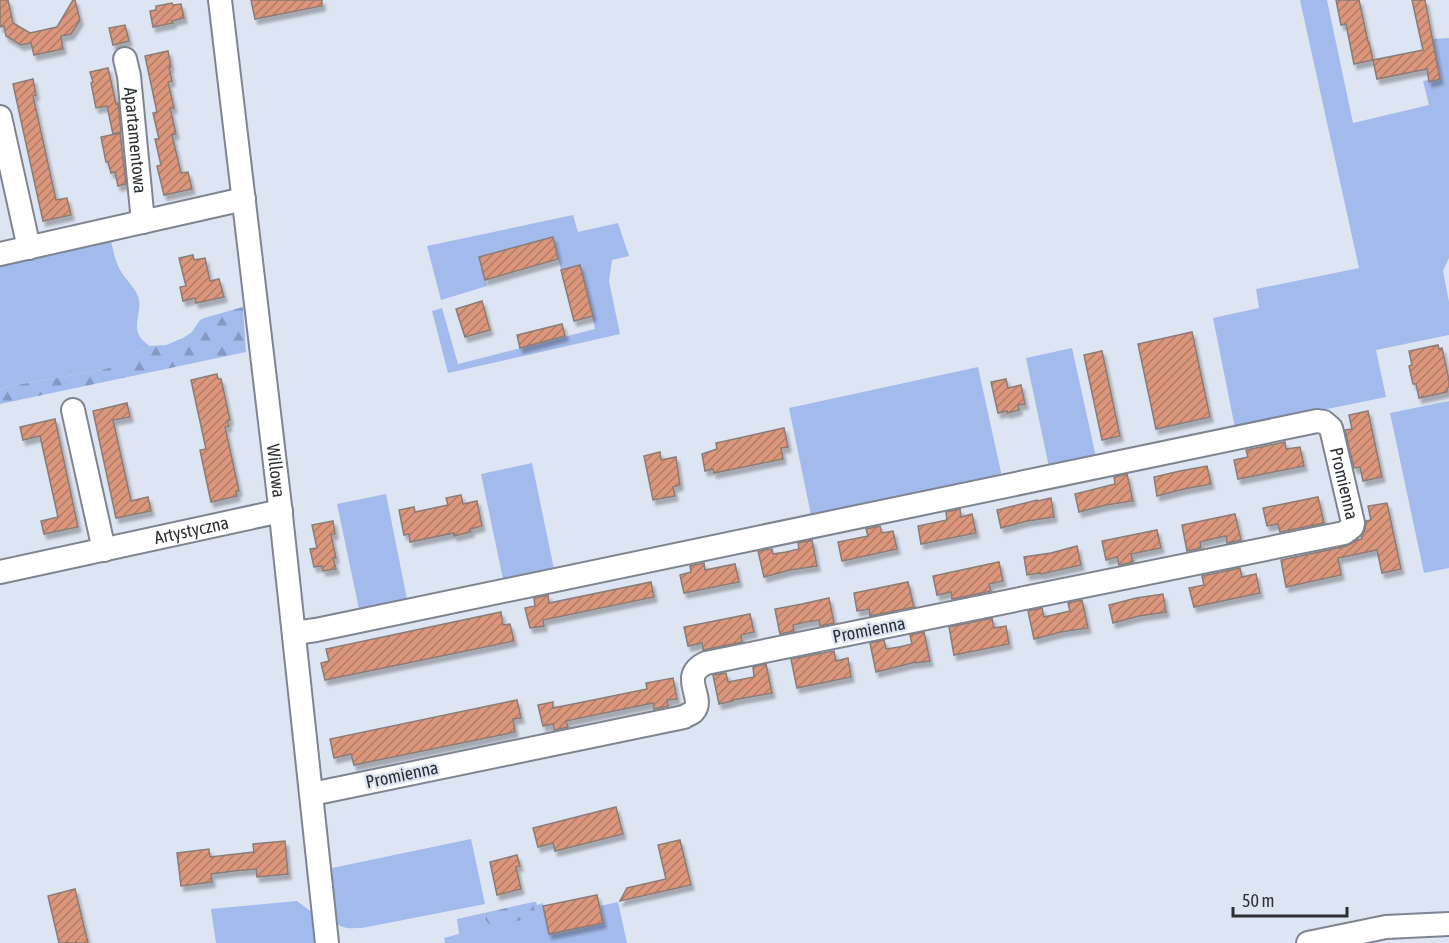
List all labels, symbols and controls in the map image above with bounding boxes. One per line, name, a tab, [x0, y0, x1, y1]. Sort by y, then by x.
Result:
street label: Apartamentowa	[120, 86, 151, 194]
street label: Willowa	[263, 443, 290, 499]
street label: Promienna	[1326, 445, 1363, 522]
street label: Artystyczna	[152, 512, 231, 548]
street label: Promienna	[831, 612, 907, 647]
street label: Promienna	[364, 757, 440, 792]
scale bar	[1233, 880, 1347, 918]
text: 50 m	[1242, 890, 1274, 911]

